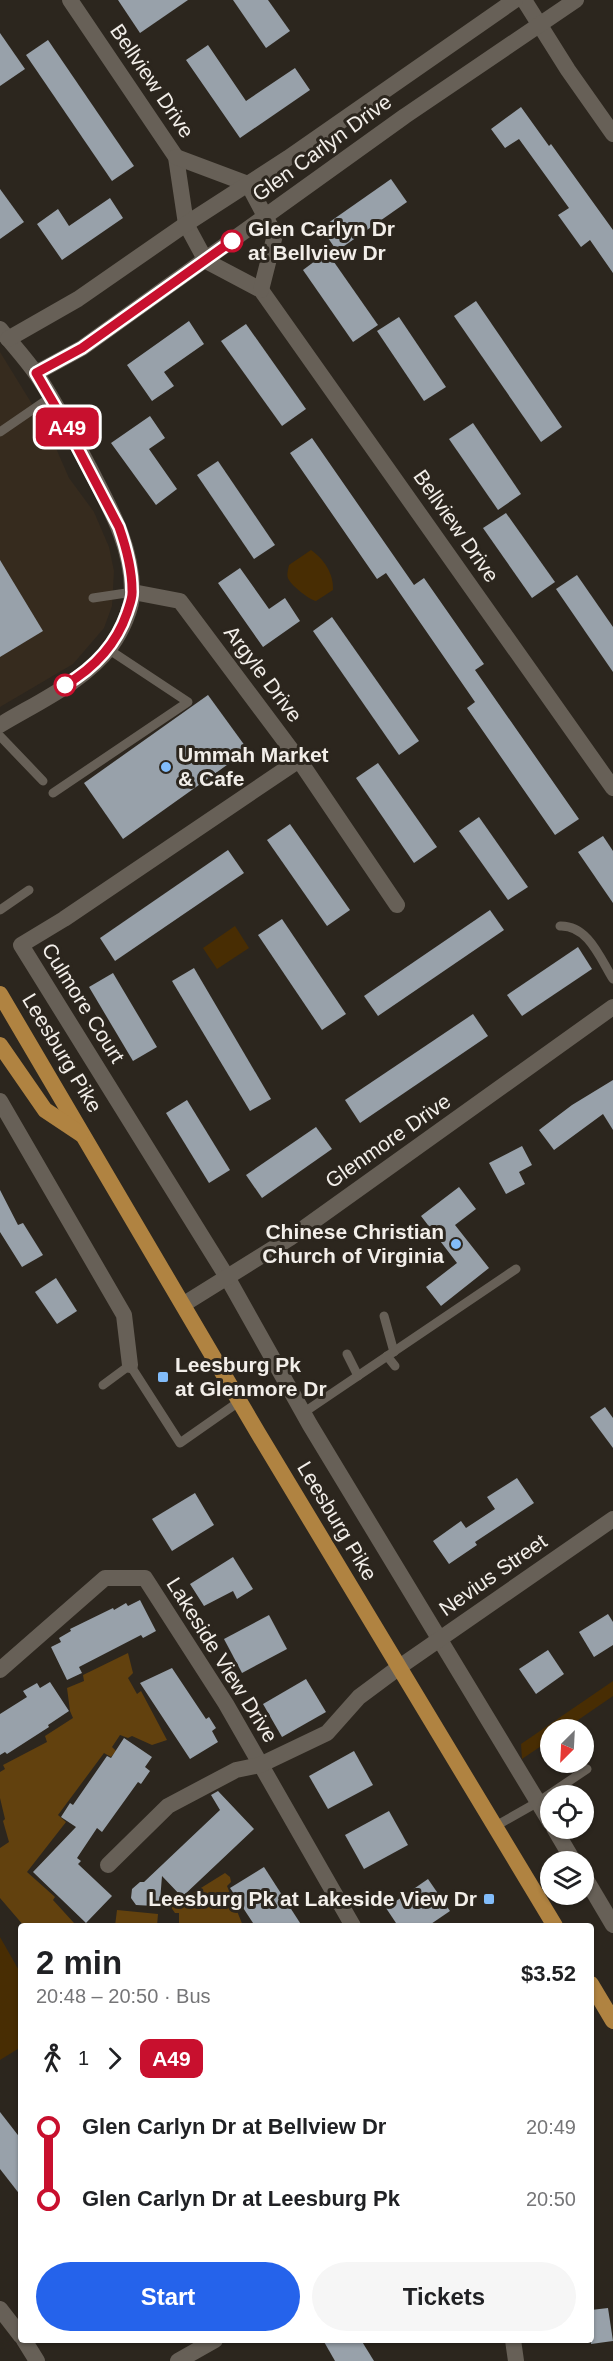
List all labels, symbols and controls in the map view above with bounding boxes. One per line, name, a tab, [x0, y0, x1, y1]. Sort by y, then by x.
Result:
street label: Bellview Drive	[106, 20, 199, 142]
street label: Glen Carlyn Drive	[248, 90, 396, 206]
place label: Glen Carlyn Dr at Bellview Dr	[248, 217, 395, 264]
marker: Glen Carlyn Dr at Bellview Dr	[221, 230, 243, 252]
line badge: A49	[32, 408, 101, 446]
text: A49	[48, 416, 86, 439]
street label: Bellview Drive	[409, 465, 504, 586]
street label: Argyle Drive	[220, 621, 307, 726]
unlabelled marker	[54, 674, 76, 696]
place label: Ummah Market & Cafe	[178, 743, 329, 790]
marker: Ummah Market & Cafe	[159, 760, 173, 774]
street label: Culmore Court	[37, 939, 129, 1067]
street label: Leesburg Pike	[18, 989, 107, 1116]
street label: Glenmore Drive	[321, 1089, 455, 1192]
place label: Chinese Christian Church of Virginia	[262, 1220, 444, 1267]
marker: Chinese Christian Church of Virginia	[449, 1237, 463, 1251]
place label: Leesburg Pk at Glenmore Dr	[175, 1353, 327, 1400]
marker: Leesburg Pk at Glenmore Dr	[156, 1370, 170, 1384]
street label: Leesburg Pike	[293, 1457, 382, 1584]
street label: Nevius Street	[434, 1529, 551, 1620]
street label: Lakeside View Drive	[162, 1573, 282, 1746]
north arrow	[540, 1719, 594, 1773]
map controls	[540, 1719, 594, 1905]
button: locate	[540, 1785, 594, 1839]
button: layers	[540, 1851, 594, 1905]
place label: Leesburg Pk at Lakeside View Dr	[148, 1887, 477, 1910]
marker: Leesburg Pk at Lakeside View Dr	[482, 1892, 496, 1906]
text: 2 min	[36, 1944, 122, 1981]
text: $3.52	[521, 1961, 576, 1986]
text: 20:48 – 20:50 · Bus	[36, 1985, 211, 2007]
icon: walk	[36, 2042, 69, 2075]
icon: forward	[98, 2042, 131, 2075]
text: 1	[78, 2047, 89, 2069]
text: A49	[152, 2047, 191, 2070]
text: Glen Carlyn Dr at Bellview Dr	[82, 2114, 386, 2139]
text: 20:49	[526, 2116, 576, 2138]
text: Glen Carlyn Dr at Leesburg Pk	[82, 2186, 400, 2211]
text: 20:50	[526, 2188, 576, 2210]
button: Start	[36, 2262, 300, 2331]
button: Tickets	[312, 2262, 576, 2331]

